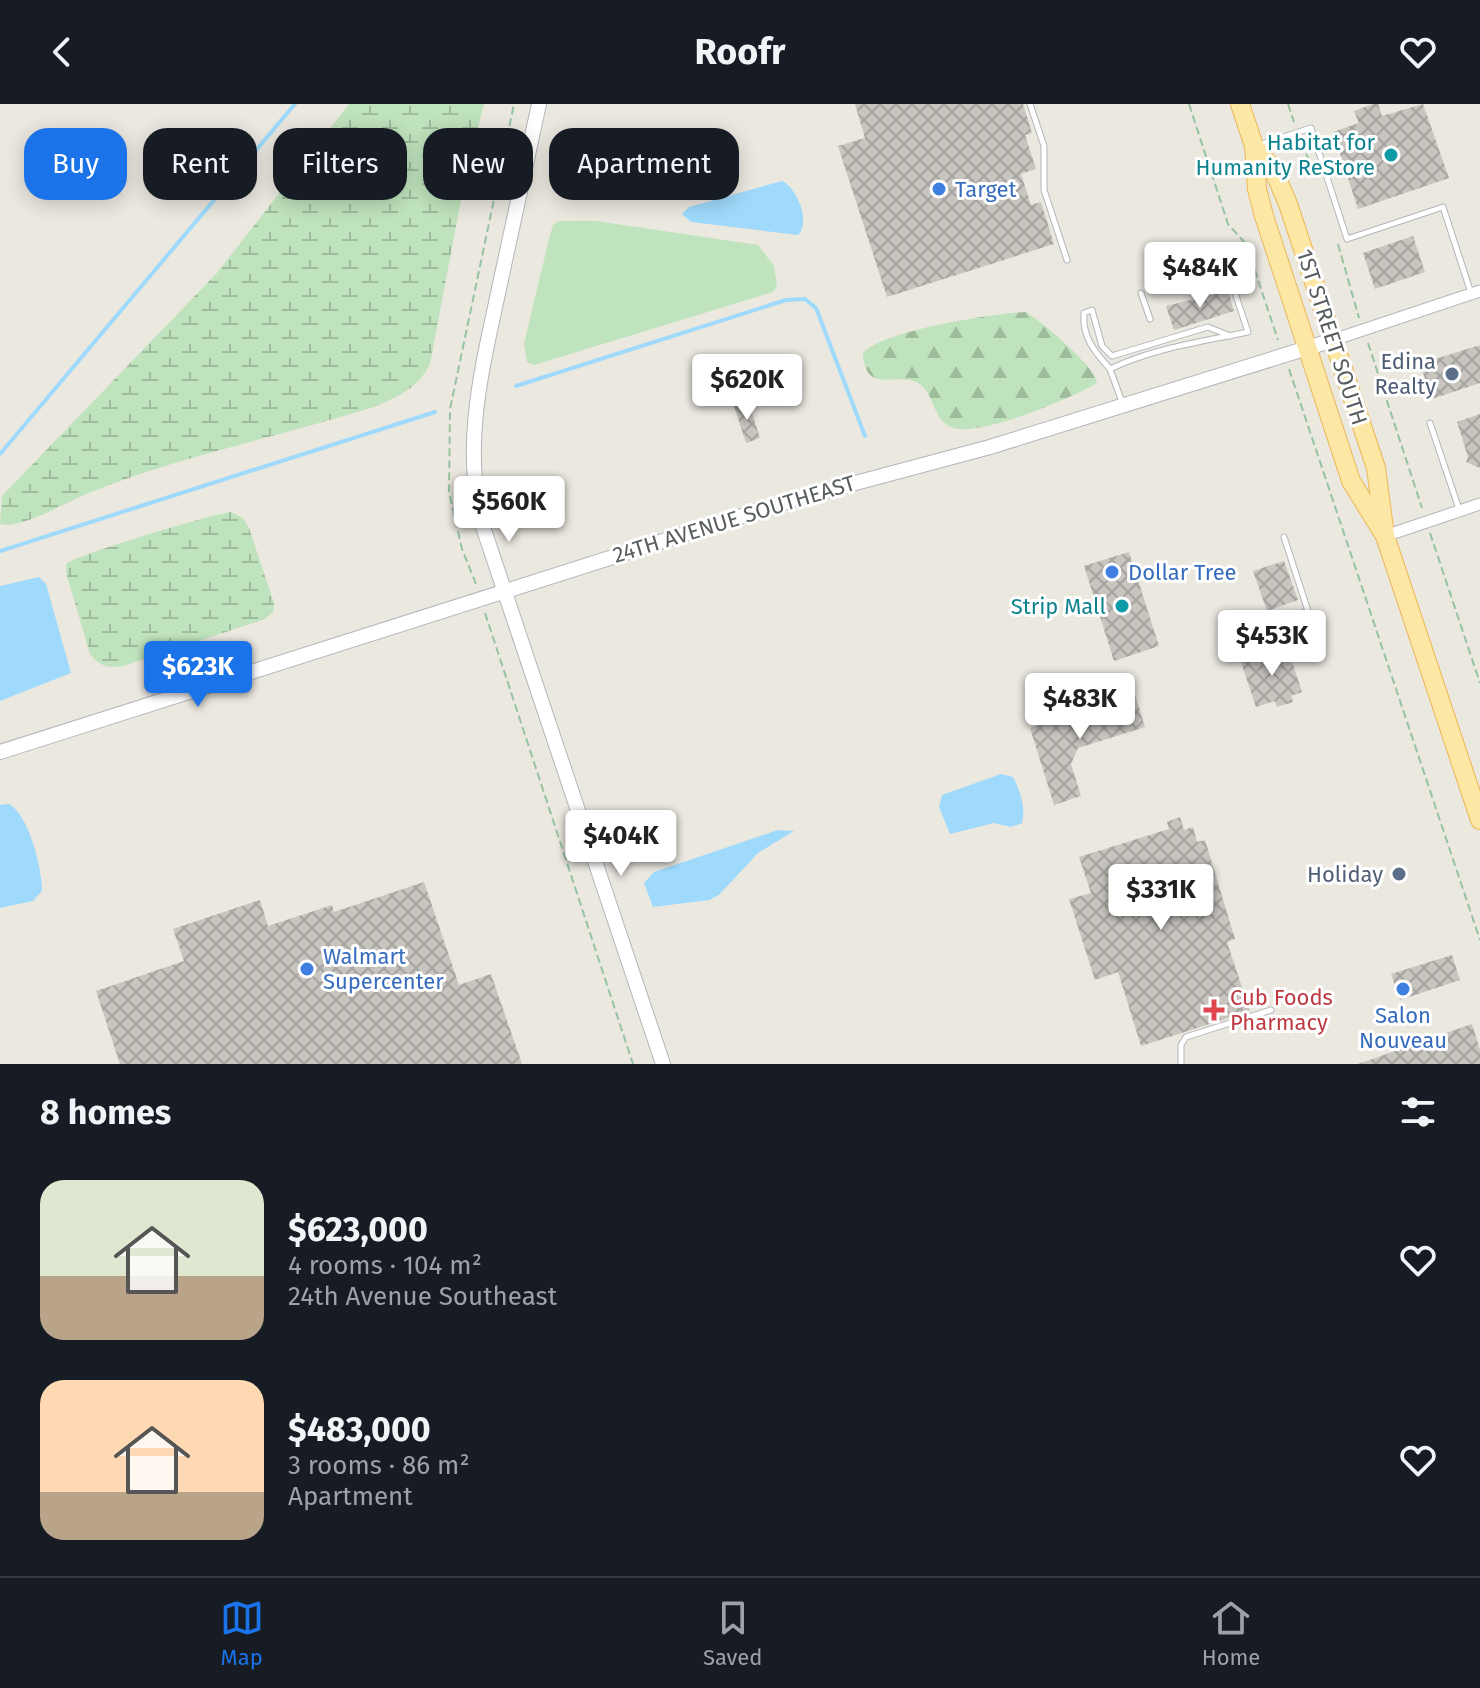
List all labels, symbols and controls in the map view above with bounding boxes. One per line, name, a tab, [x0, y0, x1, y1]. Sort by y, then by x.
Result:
icon: back	[40, 30, 84, 74]
text: Roofr	[695, 30, 785, 74]
icon: heart	[1396, 30, 1440, 74]
chip: Buy	[24, 128, 127, 200]
chip: Rent	[143, 128, 257, 200]
chip: Filters	[273, 128, 407, 200]
chip: New	[423, 128, 533, 200]
chip: Apartment	[549, 128, 739, 200]
place label: Habitat for Humanity ReStore	[1196, 129, 1376, 181]
marker: Habitat for Humanity ReStore	[1382, 146, 1400, 164]
place label: Target	[955, 176, 1016, 203]
marker: Target	[930, 180, 948, 198]
pin: $484K	[1144, 242, 1256, 310]
street label: 1ST STREET SOUTH	[1291, 246, 1373, 428]
text: $484K	[1162, 252, 1238, 283]
place label: Edina Realty	[1374, 348, 1436, 400]
pin: $620K	[691, 354, 803, 422]
text: $620K	[710, 364, 784, 395]
marker: Edina Realty	[1443, 365, 1461, 383]
street label: 24TH AVENUE SOUTHEAST	[610, 469, 859, 569]
pin: $560K	[453, 476, 565, 544]
text: $560K	[472, 486, 546, 517]
place label: Dollar Tree	[1128, 559, 1237, 586]
marker: Dollar Tree	[1103, 563, 1121, 581]
place label: Strip Mall	[1011, 593, 1106, 620]
marker: Strip Mall	[1113, 597, 1131, 615]
pin: $453K	[1216, 610, 1328, 678]
text: $453K	[1236, 620, 1308, 651]
pin: $623K	[142, 641, 254, 709]
text: $623K	[162, 651, 234, 682]
pin: $483K	[1024, 673, 1136, 741]
text: $483K	[1043, 683, 1117, 714]
pin: $404K	[565, 810, 677, 878]
text: $404K	[583, 820, 659, 851]
place label: Holiday	[1307, 861, 1383, 888]
pin: $331K	[1105, 864, 1217, 932]
marker: Holiday	[1390, 865, 1408, 883]
text: $331K	[1126, 874, 1196, 905]
place label: Walmart Supercenter	[323, 943, 444, 995]
marker: Walmart Supercenter	[298, 960, 316, 978]
marker: Salon Nouveau	[1394, 980, 1412, 998]
place label: Cub Foods Pharmacy	[1230, 984, 1333, 1036]
marker: Cub Foods Pharmacy	[1205, 1001, 1223, 1019]
place label: Salon Nouveau	[1359, 1002, 1447, 1054]
icon: filters	[1396, 1090, 1440, 1134]
text: 8 homes	[40, 1092, 171, 1133]
text: $623,000	[288, 1209, 428, 1250]
icon: home	[104, 1212, 200, 1308]
icon: heart	[1396, 1238, 1440, 1282]
text: 4 rooms · 104 m²	[288, 1250, 482, 1281]
text: 24th Avenue Southeast	[288, 1281, 557, 1312]
text: $483,000	[288, 1409, 431, 1450]
icon: home	[104, 1412, 200, 1508]
icon: heart	[1396, 1438, 1440, 1482]
text: 3 rooms · 86 m²	[288, 1450, 470, 1481]
text: Apartment	[288, 1481, 413, 1512]
tab: Map	[220, 1596, 264, 1671]
tab: Saved	[703, 1596, 762, 1671]
tab: Home	[1202, 1596, 1260, 1671]

